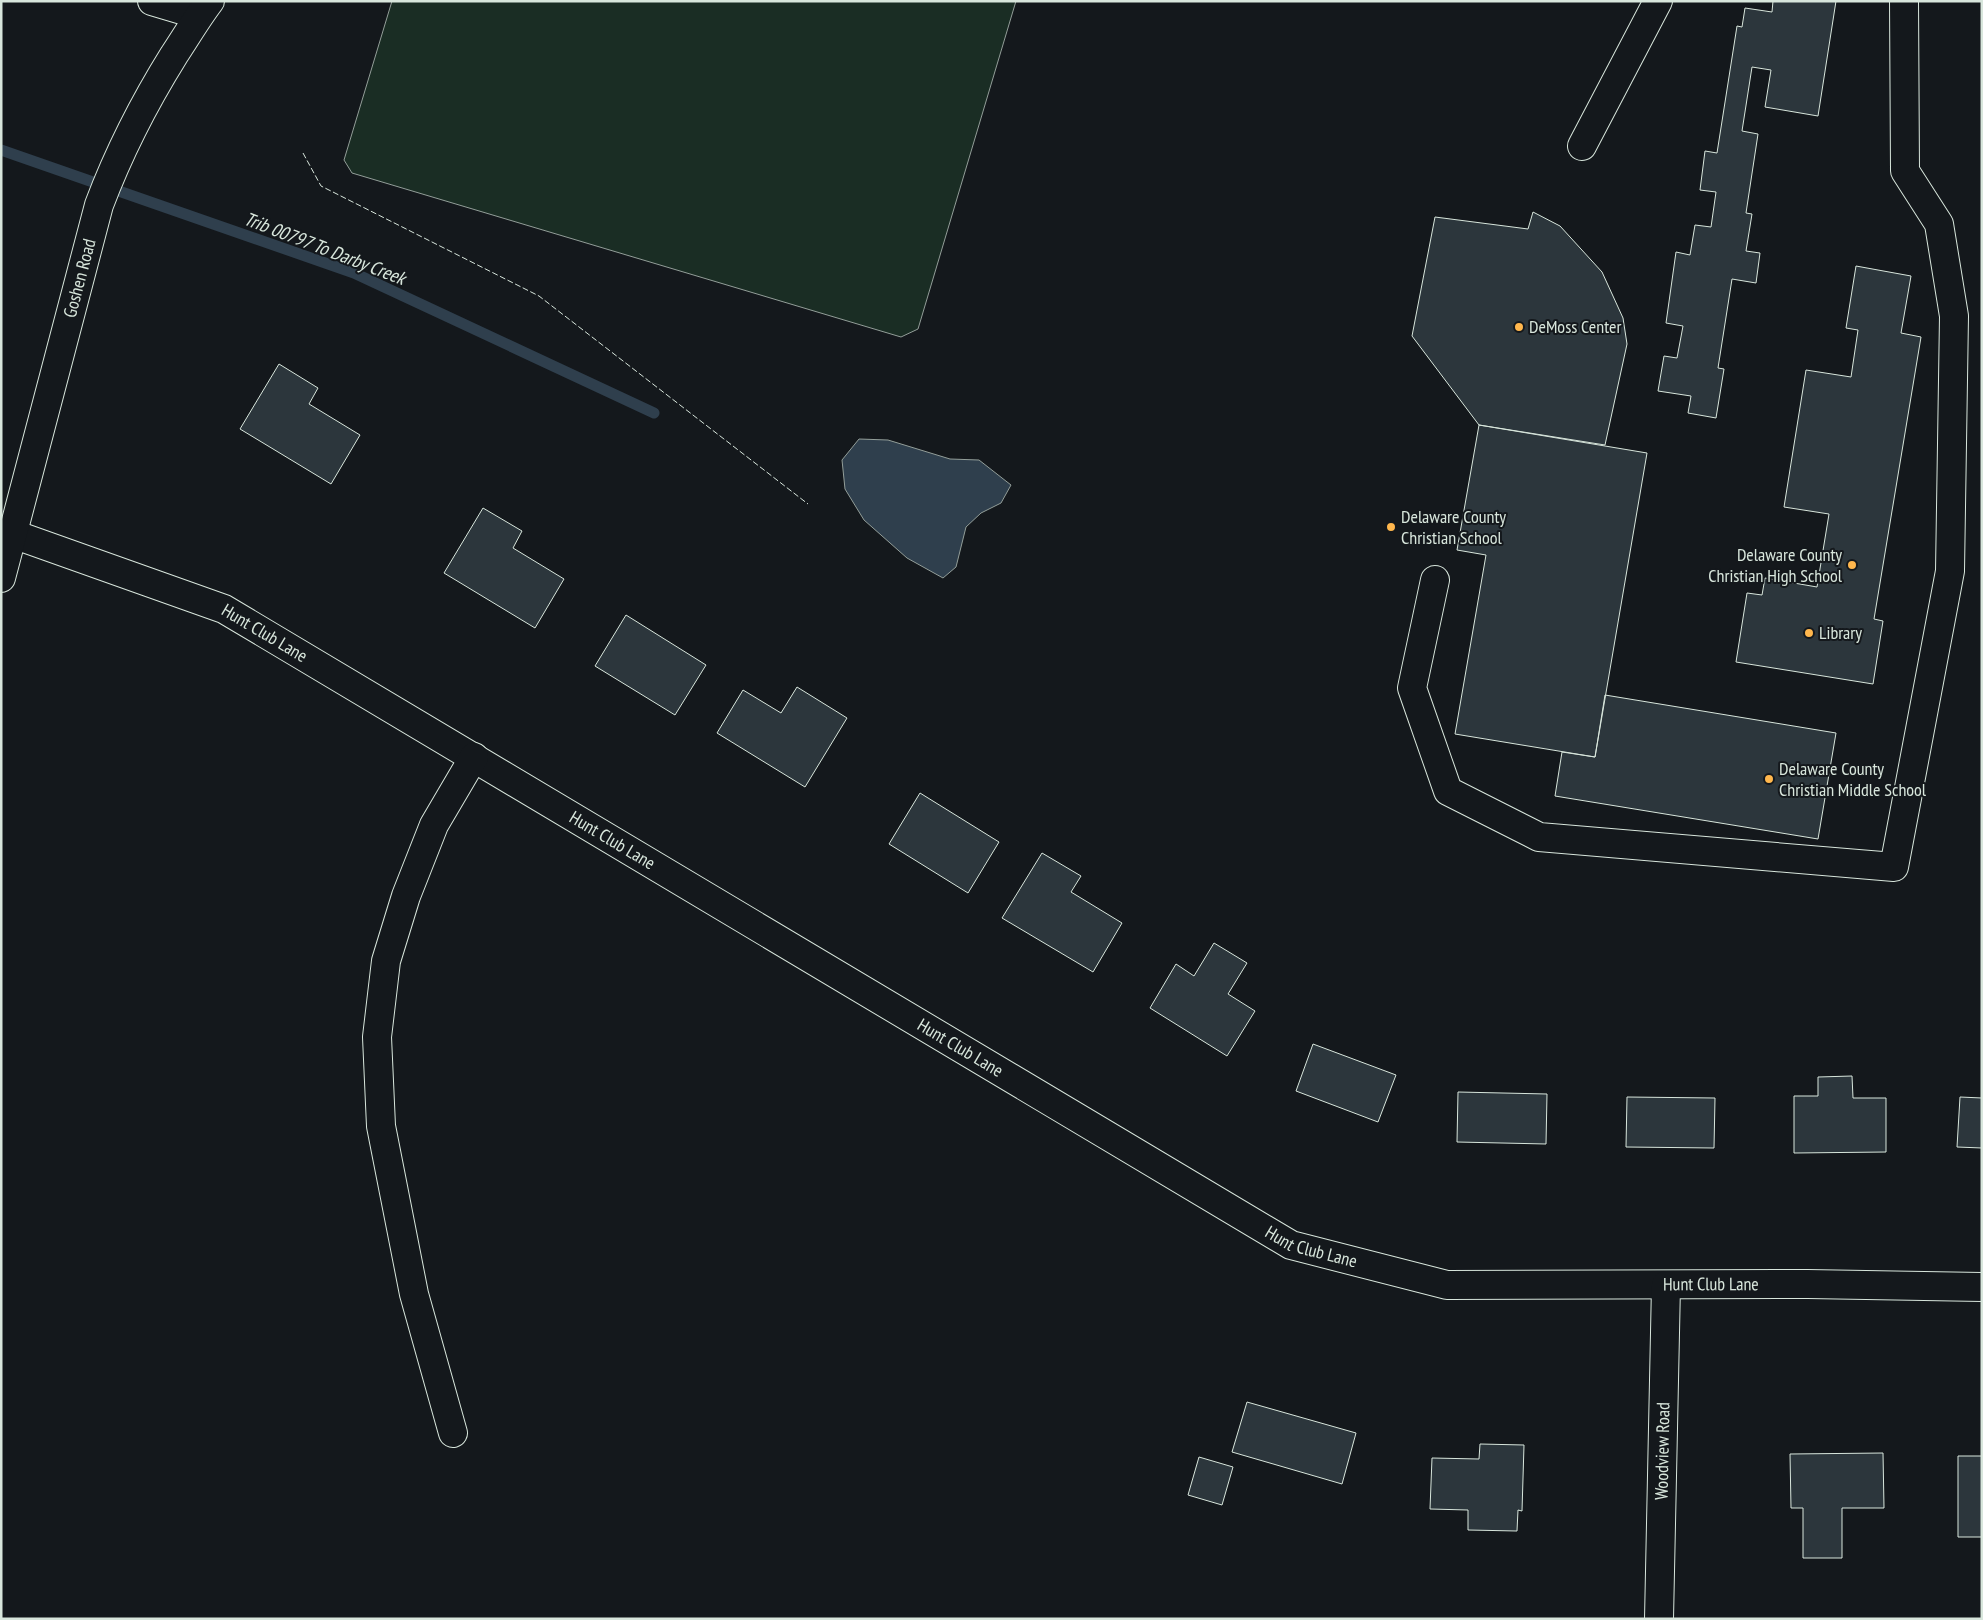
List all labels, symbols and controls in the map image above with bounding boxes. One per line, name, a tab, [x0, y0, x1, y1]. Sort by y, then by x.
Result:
water label: Trib 00797 To Darby Creek	[241, 206, 411, 291]
street label: Goshen Road	[58, 236, 101, 320]
place label: DeMoss Center	[1529, 315, 1621, 338]
marker: DeMoss Center	[1513, 321, 1525, 333]
place label: Delaware County Christian School	[1401, 505, 1506, 549]
marker: Delaware County Christian School	[1385, 521, 1397, 533]
place label: Delaware County Christian High School	[1708, 543, 1843, 587]
marker: Delaware County Christian High School	[1846, 559, 1858, 571]
street label: Hunt Club Lane	[218, 598, 312, 667]
place label: Library	[1819, 621, 1862, 644]
marker: Library	[1803, 627, 1815, 639]
place label: Delaware County Christian Middle School	[1779, 757, 1927, 801]
marker: Delaware County Christian Middle School	[1763, 773, 1775, 785]
street label: Hunt Club Lane	[566, 806, 660, 874]
street label: Hunt Club Lane	[913, 1013, 1008, 1082]
street label: Hunt Club Lane	[1261, 1220, 1360, 1272]
street label: Hunt Club Lane	[1663, 1272, 1759, 1295]
street label: Woodview Road	[1649, 1402, 1675, 1500]

